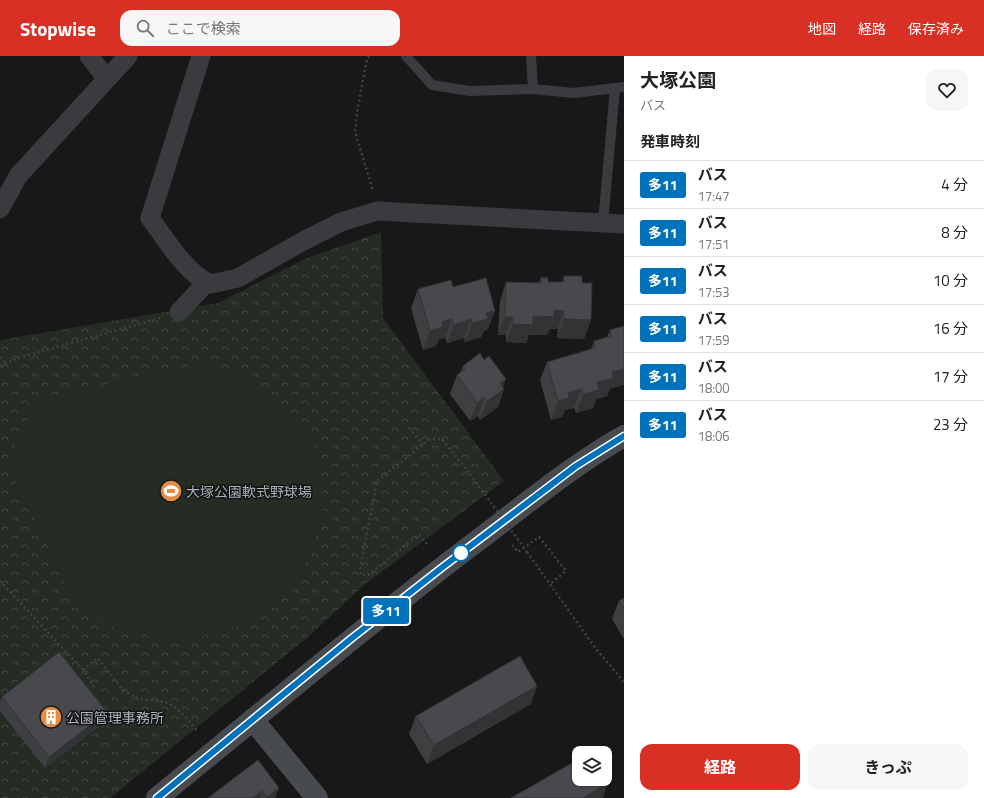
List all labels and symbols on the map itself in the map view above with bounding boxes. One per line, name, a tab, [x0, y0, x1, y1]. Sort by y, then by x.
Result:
sports icon: 大塚公園軟式野球場	[158, 478, 184, 504]
place label: 大塚公園軟式野球場	[186, 481, 312, 502]
unlabelled marker	[452, 544, 470, 562]
line badge: 多11	[363, 598, 409, 624]
building icon: 公園管理事務所	[38, 704, 64, 730]
place label: 公園管理事務所	[66, 707, 164, 728]

